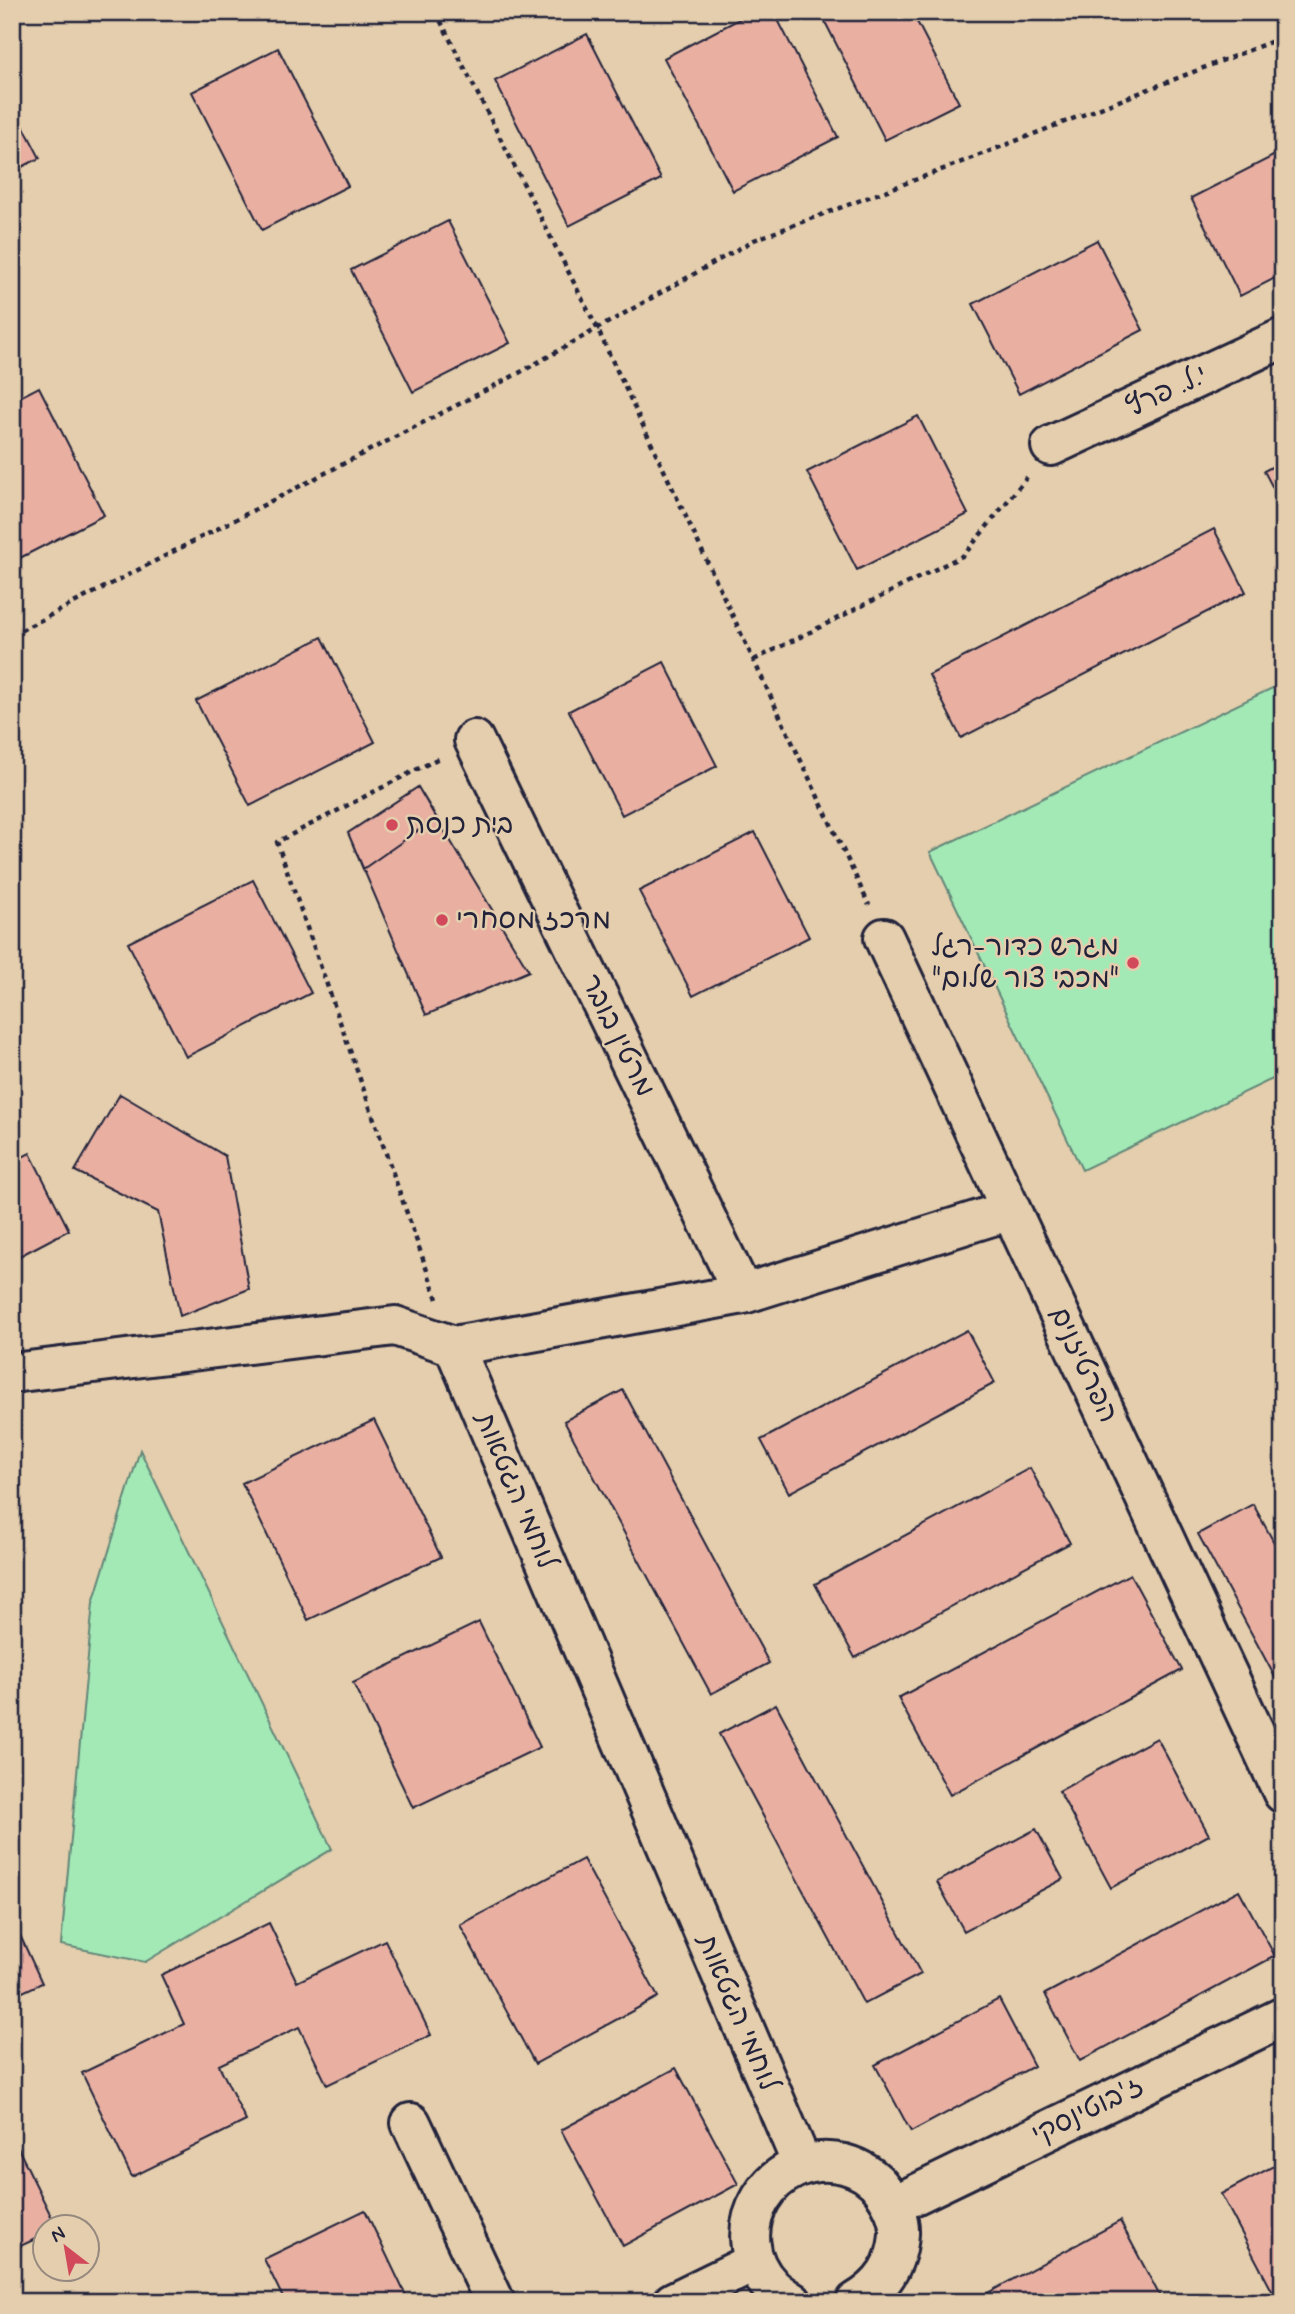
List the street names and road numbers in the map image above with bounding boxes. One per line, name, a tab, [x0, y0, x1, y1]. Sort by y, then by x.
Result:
street label: י.ל. פרץ	[1120, 357, 1214, 427]
street label: מרטין בובר	[571, 968, 663, 1104]
street label: הפרטיזנים	[1040, 1301, 1126, 1429]
street label: לוחמי הגטאות	[465, 1405, 565, 1576]
street label: לוחמי הגטאות	[687, 1927, 787, 2098]
street label: ז'בוטינסקי	[1026, 2068, 1150, 2154]

